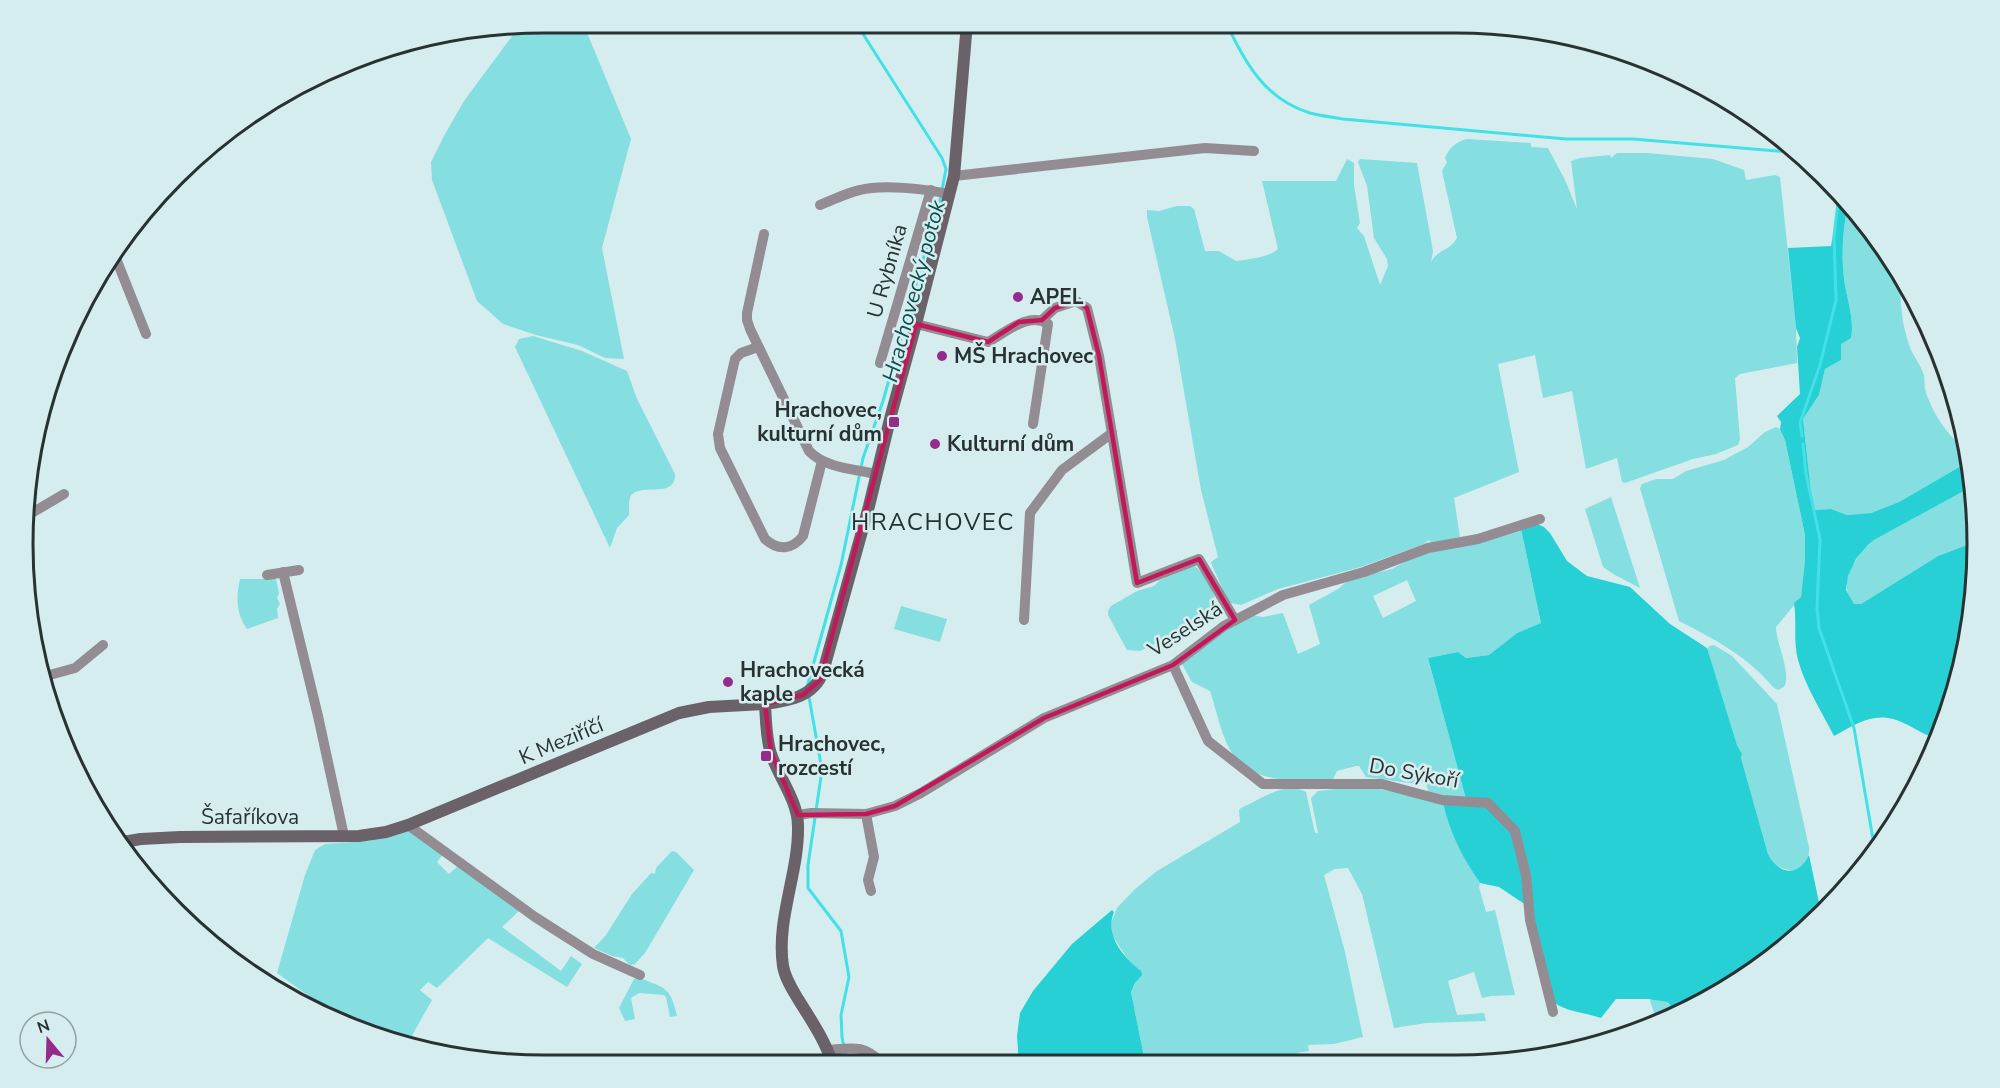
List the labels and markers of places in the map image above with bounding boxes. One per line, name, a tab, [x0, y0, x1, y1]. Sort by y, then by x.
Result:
place label: APEL	[1030, 283, 1084, 311]
marker: APEL	[1011, 290, 1025, 304]
place label: MŠ Hrachovec	[954, 342, 1093, 370]
marker: MŠ Hrachovec	[935, 349, 949, 363]
place label: Hrachovec, kulturní dům	[757, 396, 882, 448]
marker: Hrachovec, kulturní dům	[887, 415, 901, 429]
place label: Kulturní dům	[947, 430, 1074, 458]
marker: Kulturní dům	[928, 437, 942, 451]
place label: Hrachovecká kaple	[740, 656, 865, 708]
marker: Hrachovecká kaple	[721, 675, 735, 689]
place label: Hrachovec, rozcestí	[778, 730, 886, 782]
marker: Hrachovec, rozcestí	[759, 749, 773, 763]

